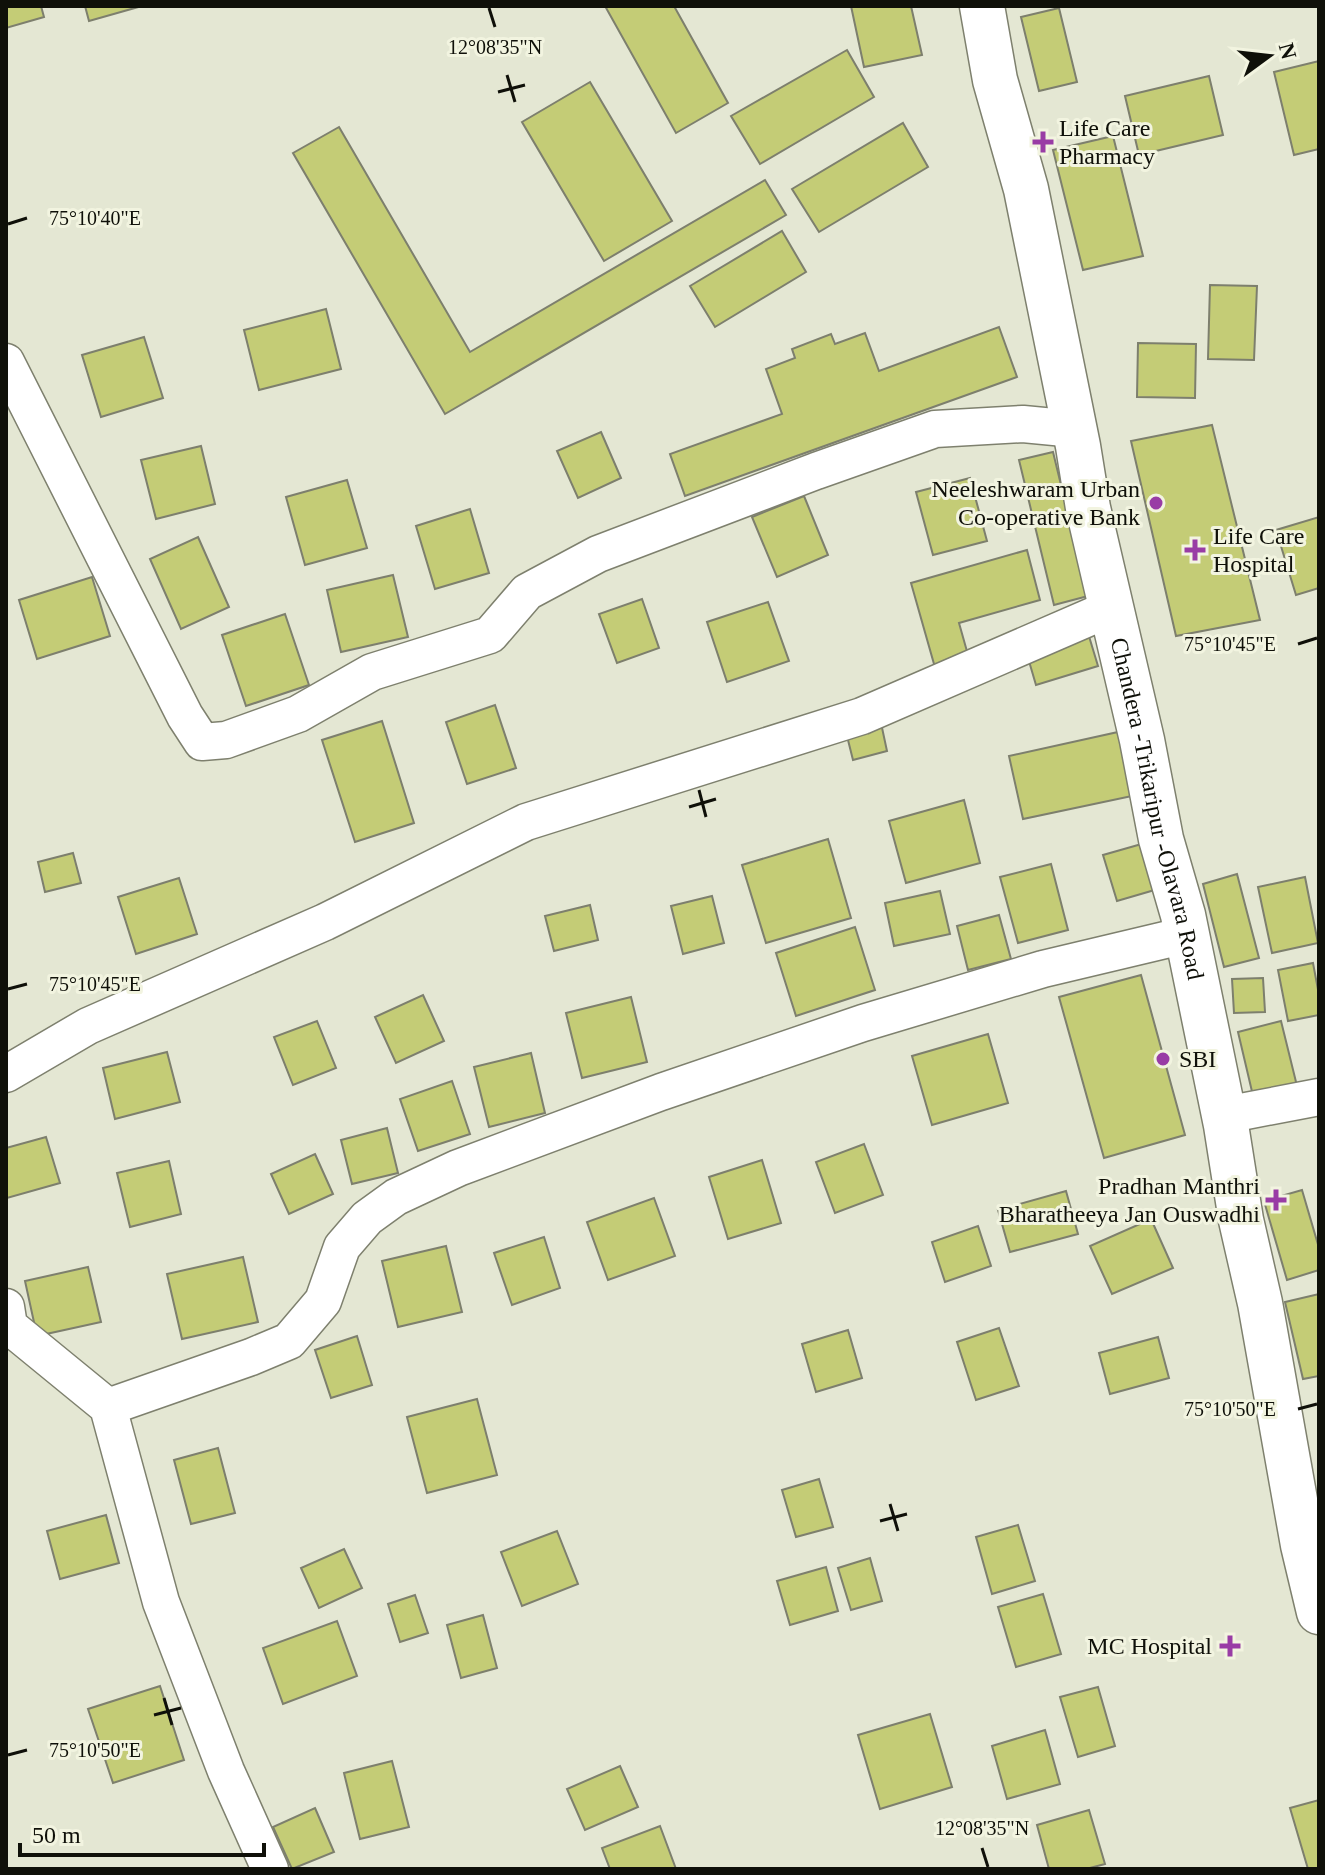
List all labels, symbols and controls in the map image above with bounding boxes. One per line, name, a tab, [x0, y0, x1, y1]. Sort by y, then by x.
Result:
north arrow	[1229, 16, 1309, 96]
text: 12°08'35"N	[448, 36, 542, 58]
text: N	[1274, 40, 1302, 62]
place label: Life Care Pharmacy	[1059, 115, 1155, 169]
marker: Life Care Pharmacy	[1034, 133, 1052, 151]
text: 75°10'40"E	[49, 207, 141, 229]
place label: Neeleshwaram Urban Co-operative Bank	[931, 476, 1140, 530]
marker: Neeleshwaram Urban Co-operative Bank	[1147, 494, 1165, 512]
place label: Life Care Hospital	[1213, 523, 1304, 577]
marker: Life Care Hospital	[1184, 539, 1206, 561]
text: 75°10'45"E	[1184, 633, 1276, 655]
street label: Chandera -Trikaripur -Olavara Road	[1106, 635, 1209, 982]
text: 75°10'45"E	[49, 973, 141, 995]
place label: SBI	[1179, 1046, 1216, 1072]
marker: SBI	[1154, 1050, 1172, 1068]
place label: Pradhan Manthri Bharatheeya Jan Ouswadhi	[999, 1173, 1260, 1227]
marker: Pradhan Manthri Bharatheeya Jan Ouswadhi	[1267, 1191, 1285, 1209]
text: 75°10'50"E	[1184, 1398, 1276, 1420]
place label: MC Hospital	[1087, 1633, 1212, 1659]
marker: MC Hospital	[1219, 1635, 1241, 1657]
text: 75°10'50"E	[49, 1739, 141, 1761]
scale bar	[20, 1807, 264, 1857]
text: 12°08'35"N	[935, 1817, 1029, 1839]
text: 50 m	[32, 1822, 81, 1848]

